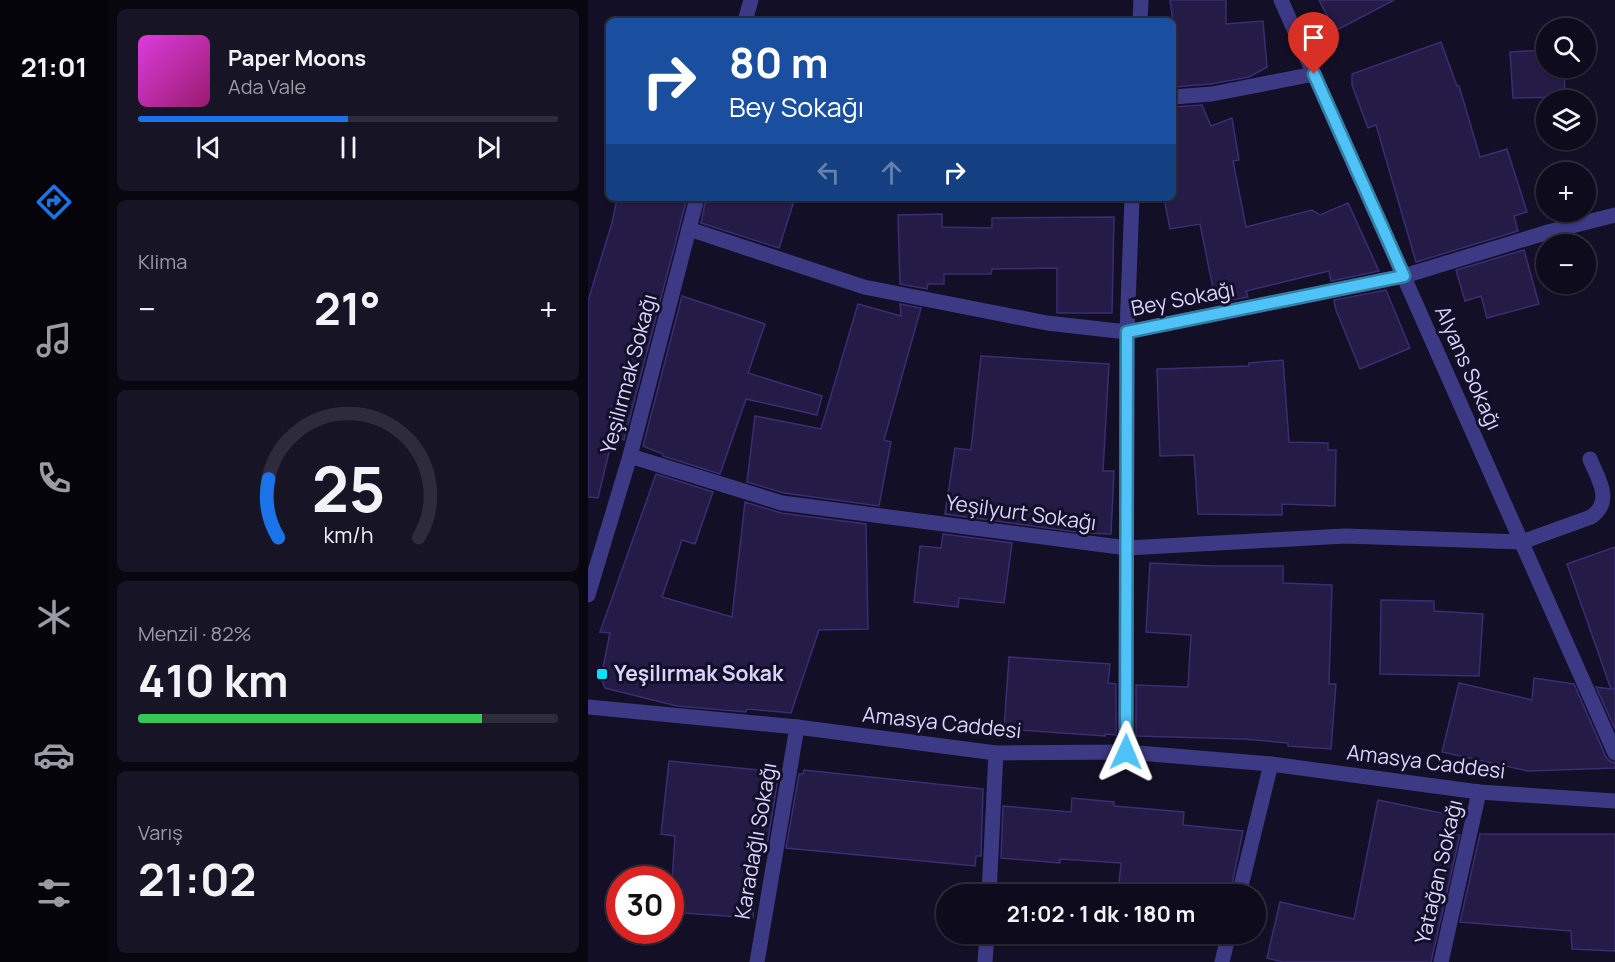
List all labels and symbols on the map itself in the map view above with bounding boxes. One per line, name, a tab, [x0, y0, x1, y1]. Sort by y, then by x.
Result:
pin	[1288, 12, 1339, 74]
street label: Bey Sokağı	[1129, 274, 1237, 322]
street label: Yeşilırmak Sokağı	[593, 291, 663, 457]
street label: Alyans Sokağı	[1429, 301, 1509, 434]
street label: Yeşilyurt Sokağı	[944, 488, 1098, 536]
place label: Yeşilırmak Sokak	[614, 659, 784, 687]
marker: Yeşilırmak Sokak	[595, 667, 609, 681]
street label: Amasya Caddesi	[861, 700, 1023, 744]
position arrow	[1094, 720, 1158, 784]
street label: Amasya Caddesi	[1345, 737, 1507, 785]
street label: Karadağlı Sokağı	[727, 760, 783, 921]
street label: Yatağan Sokağı	[1408, 797, 1468, 947]
speed limit sign: 30	[606, 866, 684, 944]

